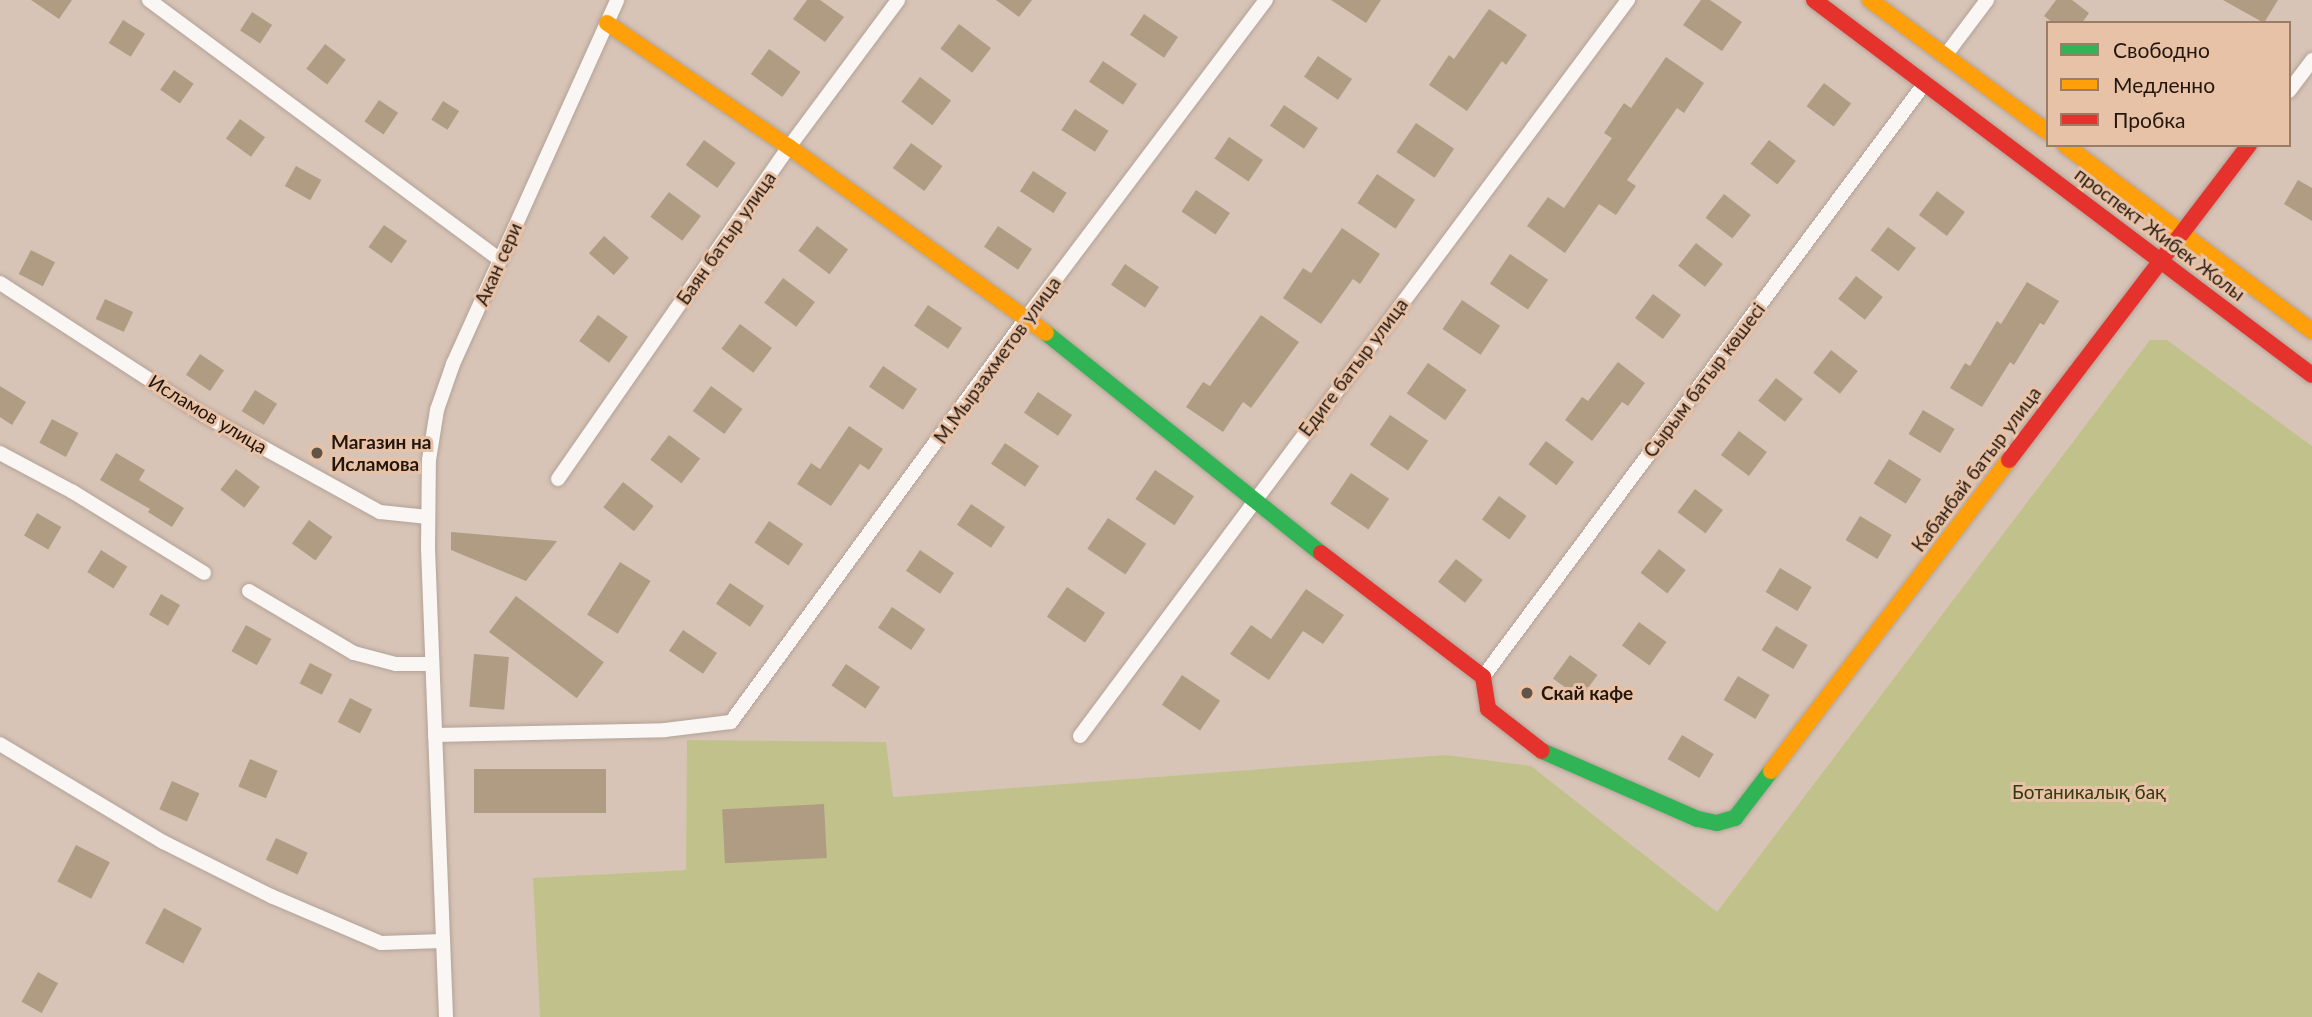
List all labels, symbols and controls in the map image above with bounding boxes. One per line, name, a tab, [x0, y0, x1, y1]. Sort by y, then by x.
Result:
legend	[2046, 21, 2291, 147]
text: Свободно	[2113, 37, 2210, 62]
text: Медленно	[2113, 72, 2215, 97]
text: Пробка	[2113, 107, 2186, 132]
street label: проспект Жибек Жолы	[2071, 163, 2249, 305]
street label: Баян батыр улица	[672, 167, 780, 309]
street label: Акан сери	[470, 219, 526, 309]
street label: М.Мырзахметов улица	[929, 272, 1065, 448]
street label: Едиге батыр улица	[1294, 293, 1412, 441]
street label: Сырым батыр көшесі	[1638, 298, 1770, 462]
street label: Исламов улица	[145, 370, 271, 458]
street label: Кабанбай батыр улица	[1907, 382, 2045, 556]
place label: Магазин на Исламова	[331, 431, 431, 475]
marker: Магазин на Исламова	[309, 445, 325, 461]
place label: Скай кафе	[1541, 682, 1633, 704]
marker: Скай кафе	[1519, 685, 1535, 701]
park label: Ботаникалық бақ	[2012, 781, 2166, 803]

